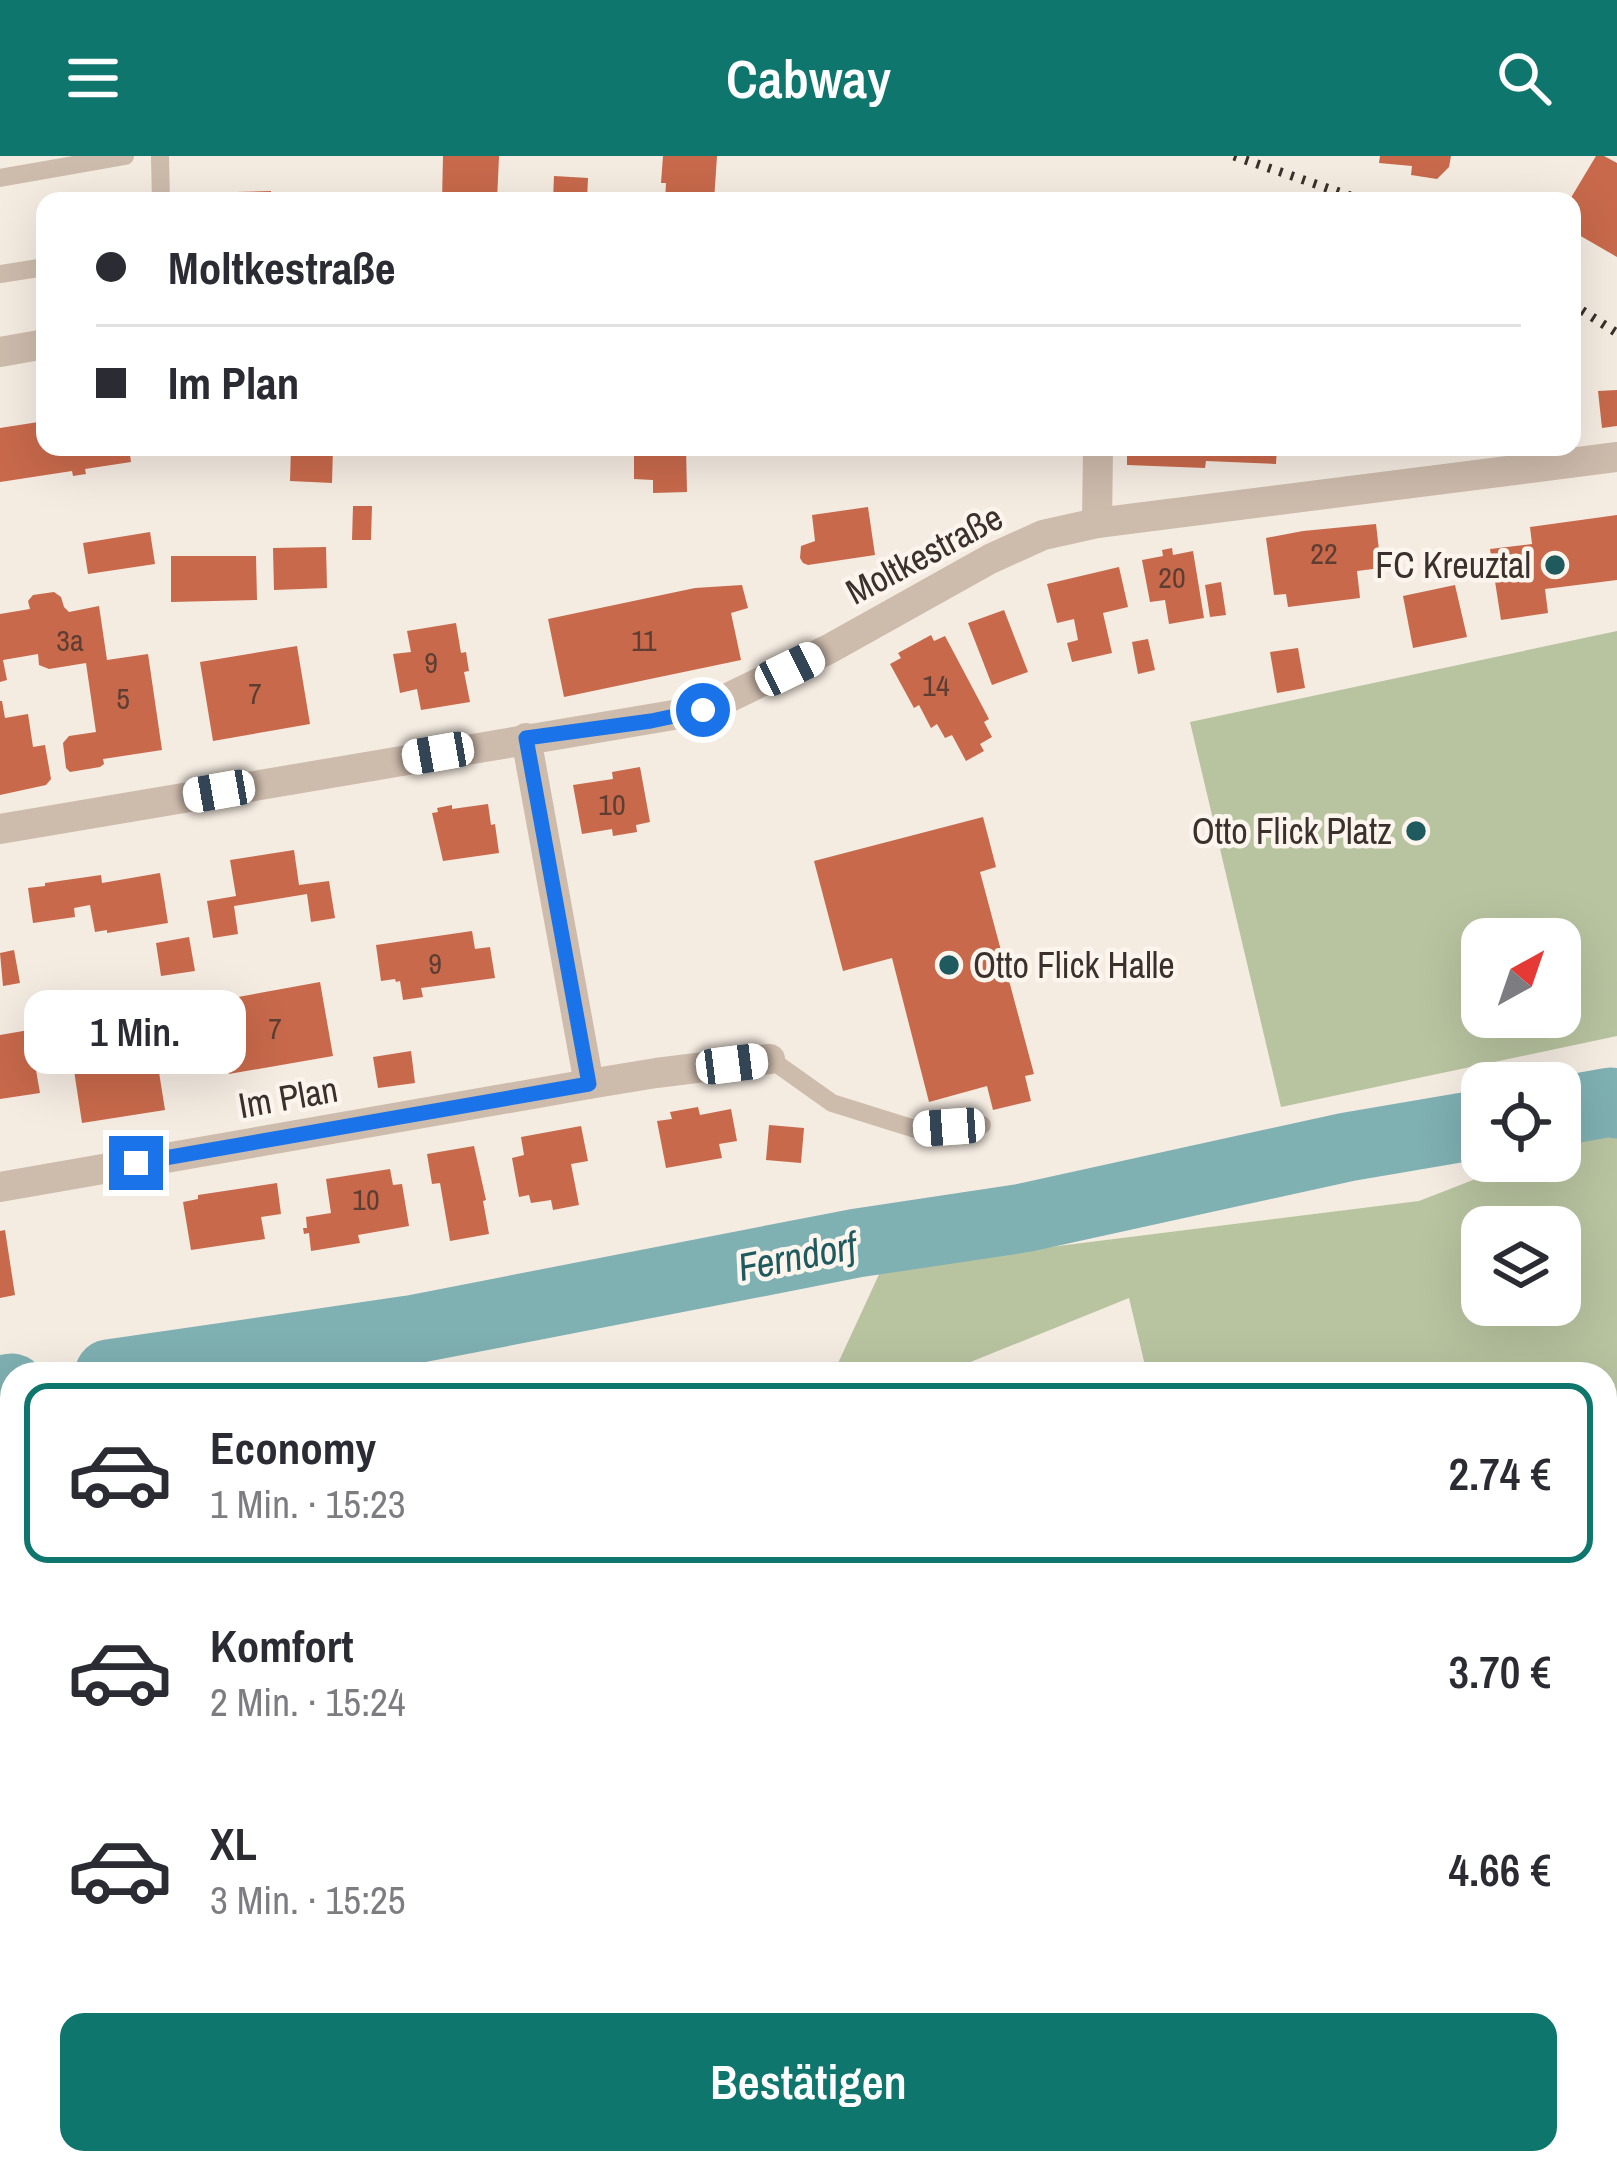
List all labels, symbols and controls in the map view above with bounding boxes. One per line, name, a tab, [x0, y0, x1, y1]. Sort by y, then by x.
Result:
text: Cabway	[726, 42, 891, 115]
icon: menu	[60, 45, 126, 111]
icon: search	[1491, 45, 1557, 111]
text: Moltkestraße	[168, 237, 396, 298]
text: Im Plan	[168, 352, 299, 413]
street label: Moltkestraße	[837, 493, 1011, 615]
house number: 22	[1310, 533, 1338, 573]
place label: FC Kreuztal	[1375, 541, 1531, 589]
marker: FC Kreuztal	[1542, 552, 1568, 578]
house number: 20	[1158, 557, 1186, 597]
house number: 3a	[56, 620, 84, 660]
house number: 11	[631, 620, 657, 660]
car	[750, 637, 830, 701]
house number: 9	[424, 642, 438, 682]
house number: 14	[922, 665, 950, 705]
house number: 7	[248, 673, 262, 713]
house number: 5	[116, 678, 130, 718]
route start	[676, 683, 730, 737]
car	[399, 729, 477, 777]
car	[180, 767, 258, 815]
house number: 10	[598, 784, 626, 824]
place label: Otto Flick Platz	[1192, 807, 1392, 855]
marker: Otto Flick Platz	[1403, 818, 1429, 844]
north arrow	[1461, 918, 1581, 1038]
map controls	[1461, 918, 1581, 1326]
place label: Otto Flick Halle	[973, 941, 1175, 989]
house number: 9	[428, 943, 442, 983]
marker: Otto Flick Halle	[936, 952, 962, 978]
callout: 1 Min.	[25, 989, 247, 1073]
text: 1 Min.	[90, 1006, 180, 1058]
house number: 7	[268, 1008, 282, 1048]
car	[694, 1042, 770, 1086]
button: locate	[1461, 1062, 1581, 1182]
street label: Im Plan	[235, 1065, 341, 1129]
car	[912, 1107, 986, 1147]
route end	[109, 1136, 163, 1190]
house number: 10	[352, 1179, 380, 1219]
button: layers	[1461, 1206, 1581, 1326]
water label: Ferndorf	[733, 1218, 864, 1293]
text: Economy	[210, 1417, 376, 1478]
icon: car	[66, 1419, 174, 1527]
text: 2.74 €	[1448, 1443, 1551, 1504]
text: 1 Min. · 15:23	[210, 1478, 406, 1530]
text: Komfort	[210, 1615, 353, 1676]
icon: car	[66, 1617, 174, 1725]
text: 3.70 €	[1448, 1641, 1551, 1702]
text: 2 Min. · 15:24	[210, 1676, 406, 1728]
text: XL	[210, 1813, 257, 1874]
icon: car	[66, 1815, 174, 1923]
text: 4.66 €	[1448, 1839, 1551, 1900]
text: 3 Min. · 15:25	[210, 1874, 406, 1926]
button: Bestätigen	[60, 2013, 1557, 2151]

